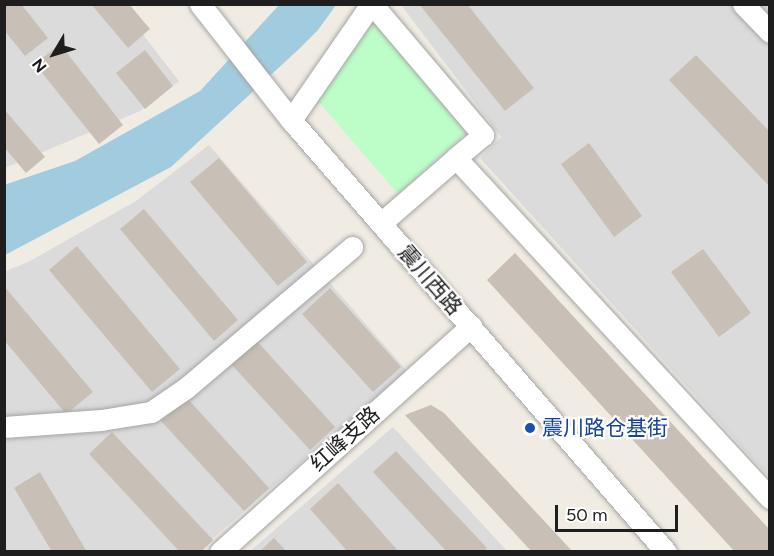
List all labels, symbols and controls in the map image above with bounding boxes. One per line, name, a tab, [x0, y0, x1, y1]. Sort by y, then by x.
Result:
north arrow	[24, 24, 84, 84]
text: N	[28, 55, 51, 76]
street label: 震川西路	[393, 240, 467, 320]
street label: 红峰支路	[305, 402, 385, 476]
place label: 震川路仓基街	[542, 415, 668, 441]
marker: 震川路仓基街	[523, 421, 537, 435]
scale bar	[558, 493, 681, 531]
text: 50 m	[566, 504, 608, 526]

